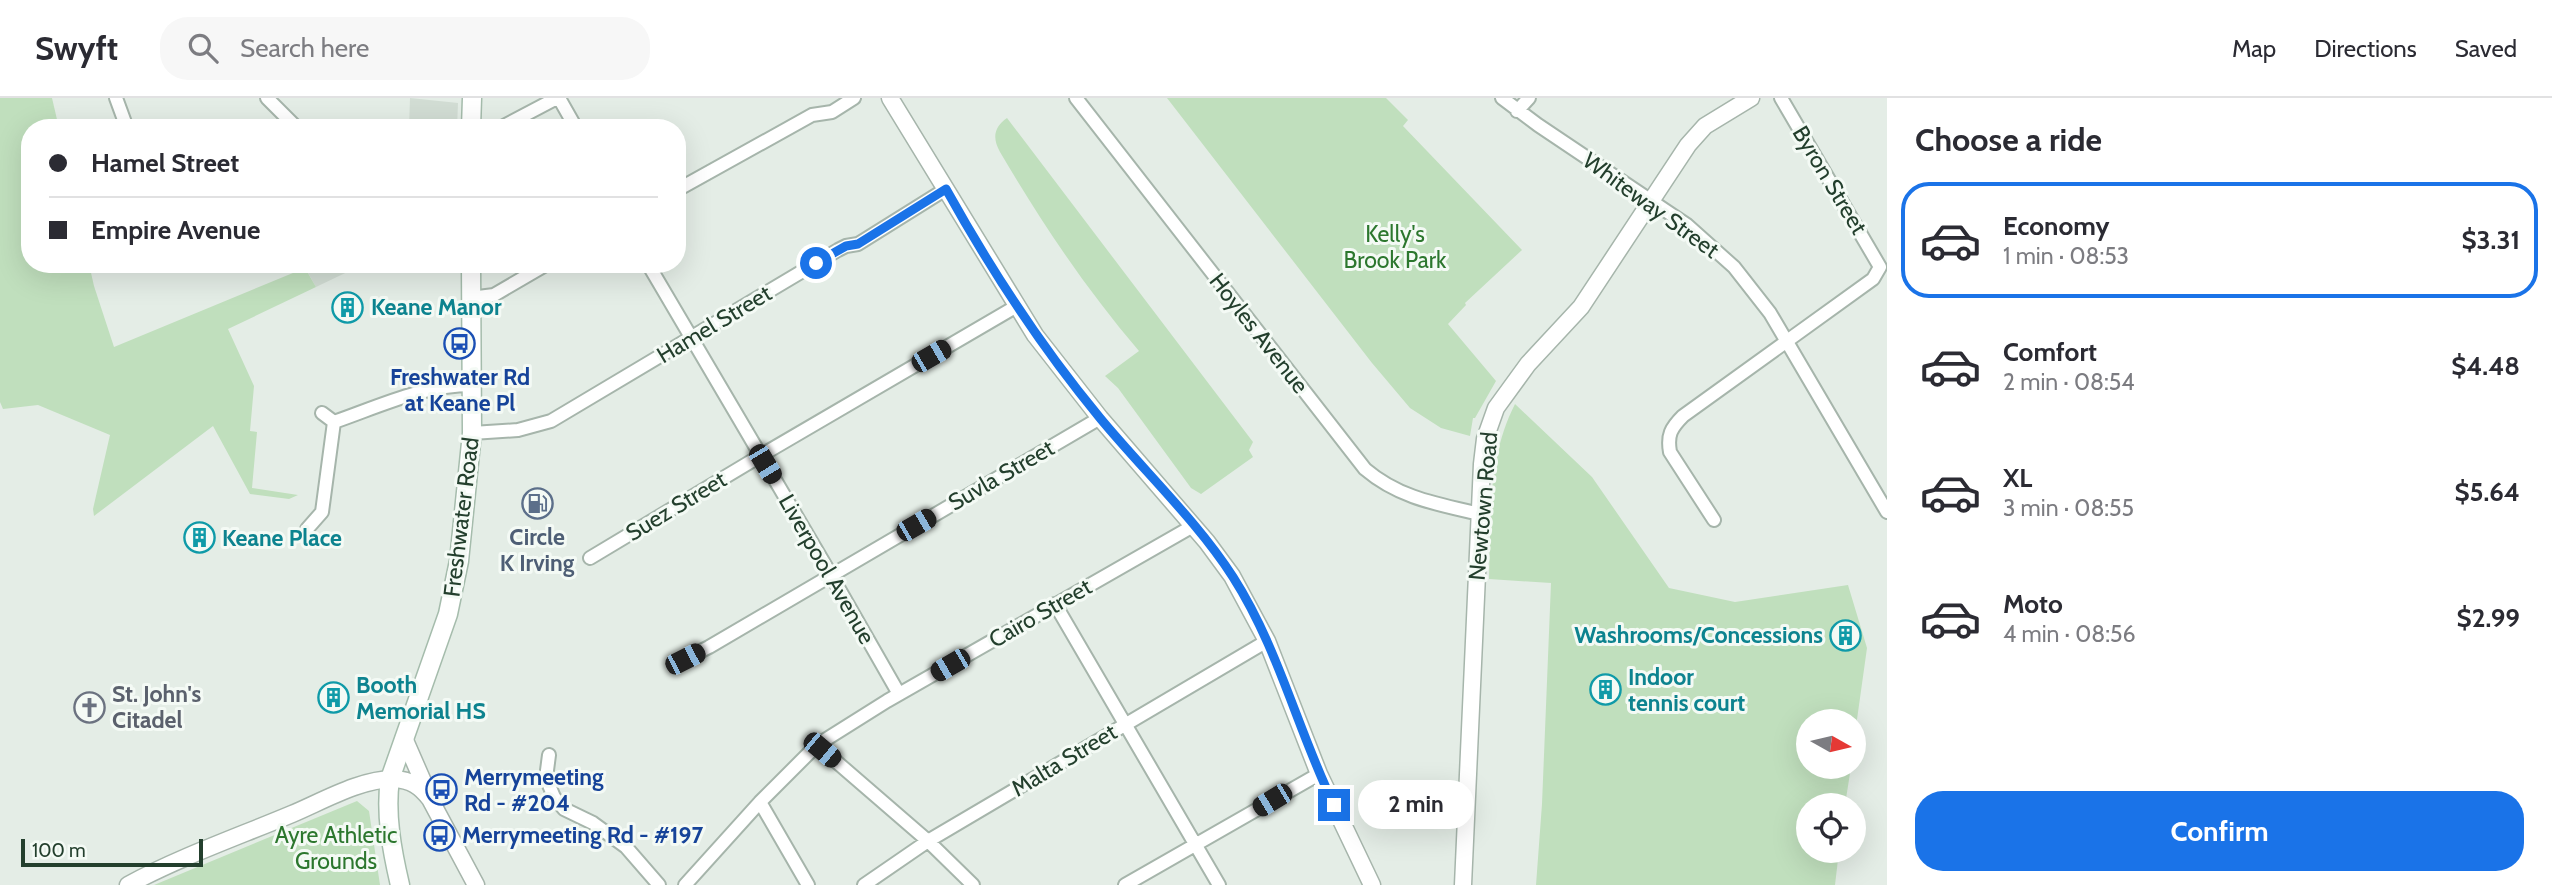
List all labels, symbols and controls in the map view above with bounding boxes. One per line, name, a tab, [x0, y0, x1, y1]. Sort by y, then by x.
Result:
search box	[160, 17, 650, 80]
text: Swyft	[35, 28, 118, 68]
icon: search	[184, 29, 222, 67]
text: Search here	[240, 32, 369, 64]
text: Map	[2232, 34, 2276, 63]
text: Directions	[2314, 34, 2417, 63]
text: Saved	[2455, 34, 2517, 63]
text: Choose a ride	[1915, 120, 2102, 159]
street label: Byron Street	[1787, 121, 1873, 240]
street label: Whiteway Street	[1577, 146, 1725, 264]
text: Hamel Street	[91, 147, 239, 179]
icon: car	[1919, 209, 1982, 272]
text: Economy	[2003, 210, 2109, 242]
text: Empire Avenue	[91, 214, 260, 246]
park label: Kelly's Brook Park	[1344, 220, 1447, 274]
text: $3.31	[2462, 224, 2520, 256]
text: 1 min · 08:53	[2003, 242, 2129, 270]
route start	[800, 247, 832, 279]
street label: Hoyles Avenue	[1203, 267, 1315, 399]
street label: Hamel Street	[652, 279, 777, 369]
building icon: Keane Manor	[331, 290, 365, 324]
place label: Keane Manor	[371, 293, 502, 321]
bus stop icon: Freshwater Rd at Keane Pl	[443, 326, 477, 360]
icon: car	[1919, 335, 1982, 398]
car	[908, 336, 955, 376]
text: Comfort	[2003, 336, 2097, 368]
text: $4.48	[2451, 350, 2520, 382]
place label: Freshwater Rd at Keane Pl	[390, 363, 530, 417]
text: 2 min · 08:54	[2003, 368, 2134, 396]
street label: Newtown Road	[1463, 431, 1503, 581]
street label: Suvla Street	[943, 433, 1059, 516]
street label: Freshwater Road	[437, 436, 485, 598]
car	[746, 441, 785, 487]
icon: car	[1919, 461, 1982, 524]
text: XL	[2003, 462, 2032, 494]
street label: Suez Street	[621, 465, 732, 547]
text: $5.64	[2454, 476, 2520, 508]
fuel station icon: Circle K Irving	[520, 486, 554, 520]
street label: Liverpool Avenue	[773, 489, 881, 649]
text: 3 min · 08:55	[2003, 494, 2134, 522]
car	[893, 505, 940, 545]
building icon: Keane Place	[182, 521, 216, 555]
place label: Circle K Irving	[500, 523, 575, 577]
place label: Keane Place	[222, 524, 342, 552]
street label: Cairo Street	[984, 572, 1097, 654]
icon: car	[1919, 587, 1982, 650]
text: Moto	[2003, 588, 2063, 620]
text: $2.99	[2457, 602, 2520, 634]
building icon: Washrooms/Concessions	[1829, 618, 1863, 652]
text: 4 min · 08:56	[2003, 620, 2135, 648]
place label: Washrooms/Concessions	[1574, 621, 1823, 649]
car	[662, 640, 709, 678]
car	[927, 645, 974, 685]
place label: Indoor tennis court	[1628, 663, 1745, 717]
place label: Booth Memorial HS	[356, 671, 486, 725]
building icon: Indoor tennis court	[1588, 673, 1622, 707]
place label: St. John's Citadel	[112, 680, 201, 734]
building icon: Booth Memorial HS	[316, 681, 350, 715]
church icon: St. John's Citadel	[72, 690, 106, 724]
north arrow	[1796, 709, 1866, 779]
map controls	[1796, 709, 1866, 863]
street label: Malta Street	[1006, 717, 1122, 802]
car	[800, 728, 845, 772]
place label: Merrymeeting Rd - #204	[464, 763, 604, 817]
bus stop icon: Merrymeeting Rd - #204	[424, 773, 458, 807]
car	[1249, 780, 1296, 820]
callout: 2 min	[1358, 780, 1474, 830]
route end	[1318, 789, 1350, 821]
text: 2 min	[1388, 790, 1444, 818]
button: Confirm	[1915, 791, 2524, 871]
button: locate	[1796, 793, 1866, 863]
bus stop icon: Merrymeeting Rd - #197	[422, 818, 456, 852]
park label: Ayre Athletic Grounds	[275, 821, 397, 875]
place label: Merrymeeting Rd - #197	[462, 821, 704, 849]
scale bar	[21, 836, 203, 868]
text: 100 m	[32, 839, 86, 862]

